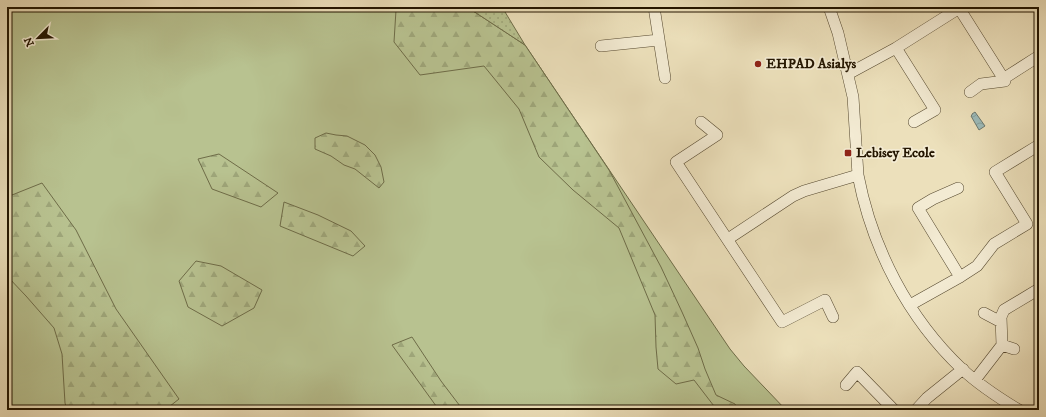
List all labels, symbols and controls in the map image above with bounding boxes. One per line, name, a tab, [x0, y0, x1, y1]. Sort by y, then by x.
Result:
north arrow	[18, 18, 58, 58]
text: N	[22, 35, 38, 49]
place label: EHPAD Asialys	[766, 55, 857, 73]
marker: EHPAD Asialys	[753, 59, 763, 69]
place label: Lebisey Ecole	[856, 144, 935, 162]
marker: Lebisey Ecole	[843, 148, 853, 158]

